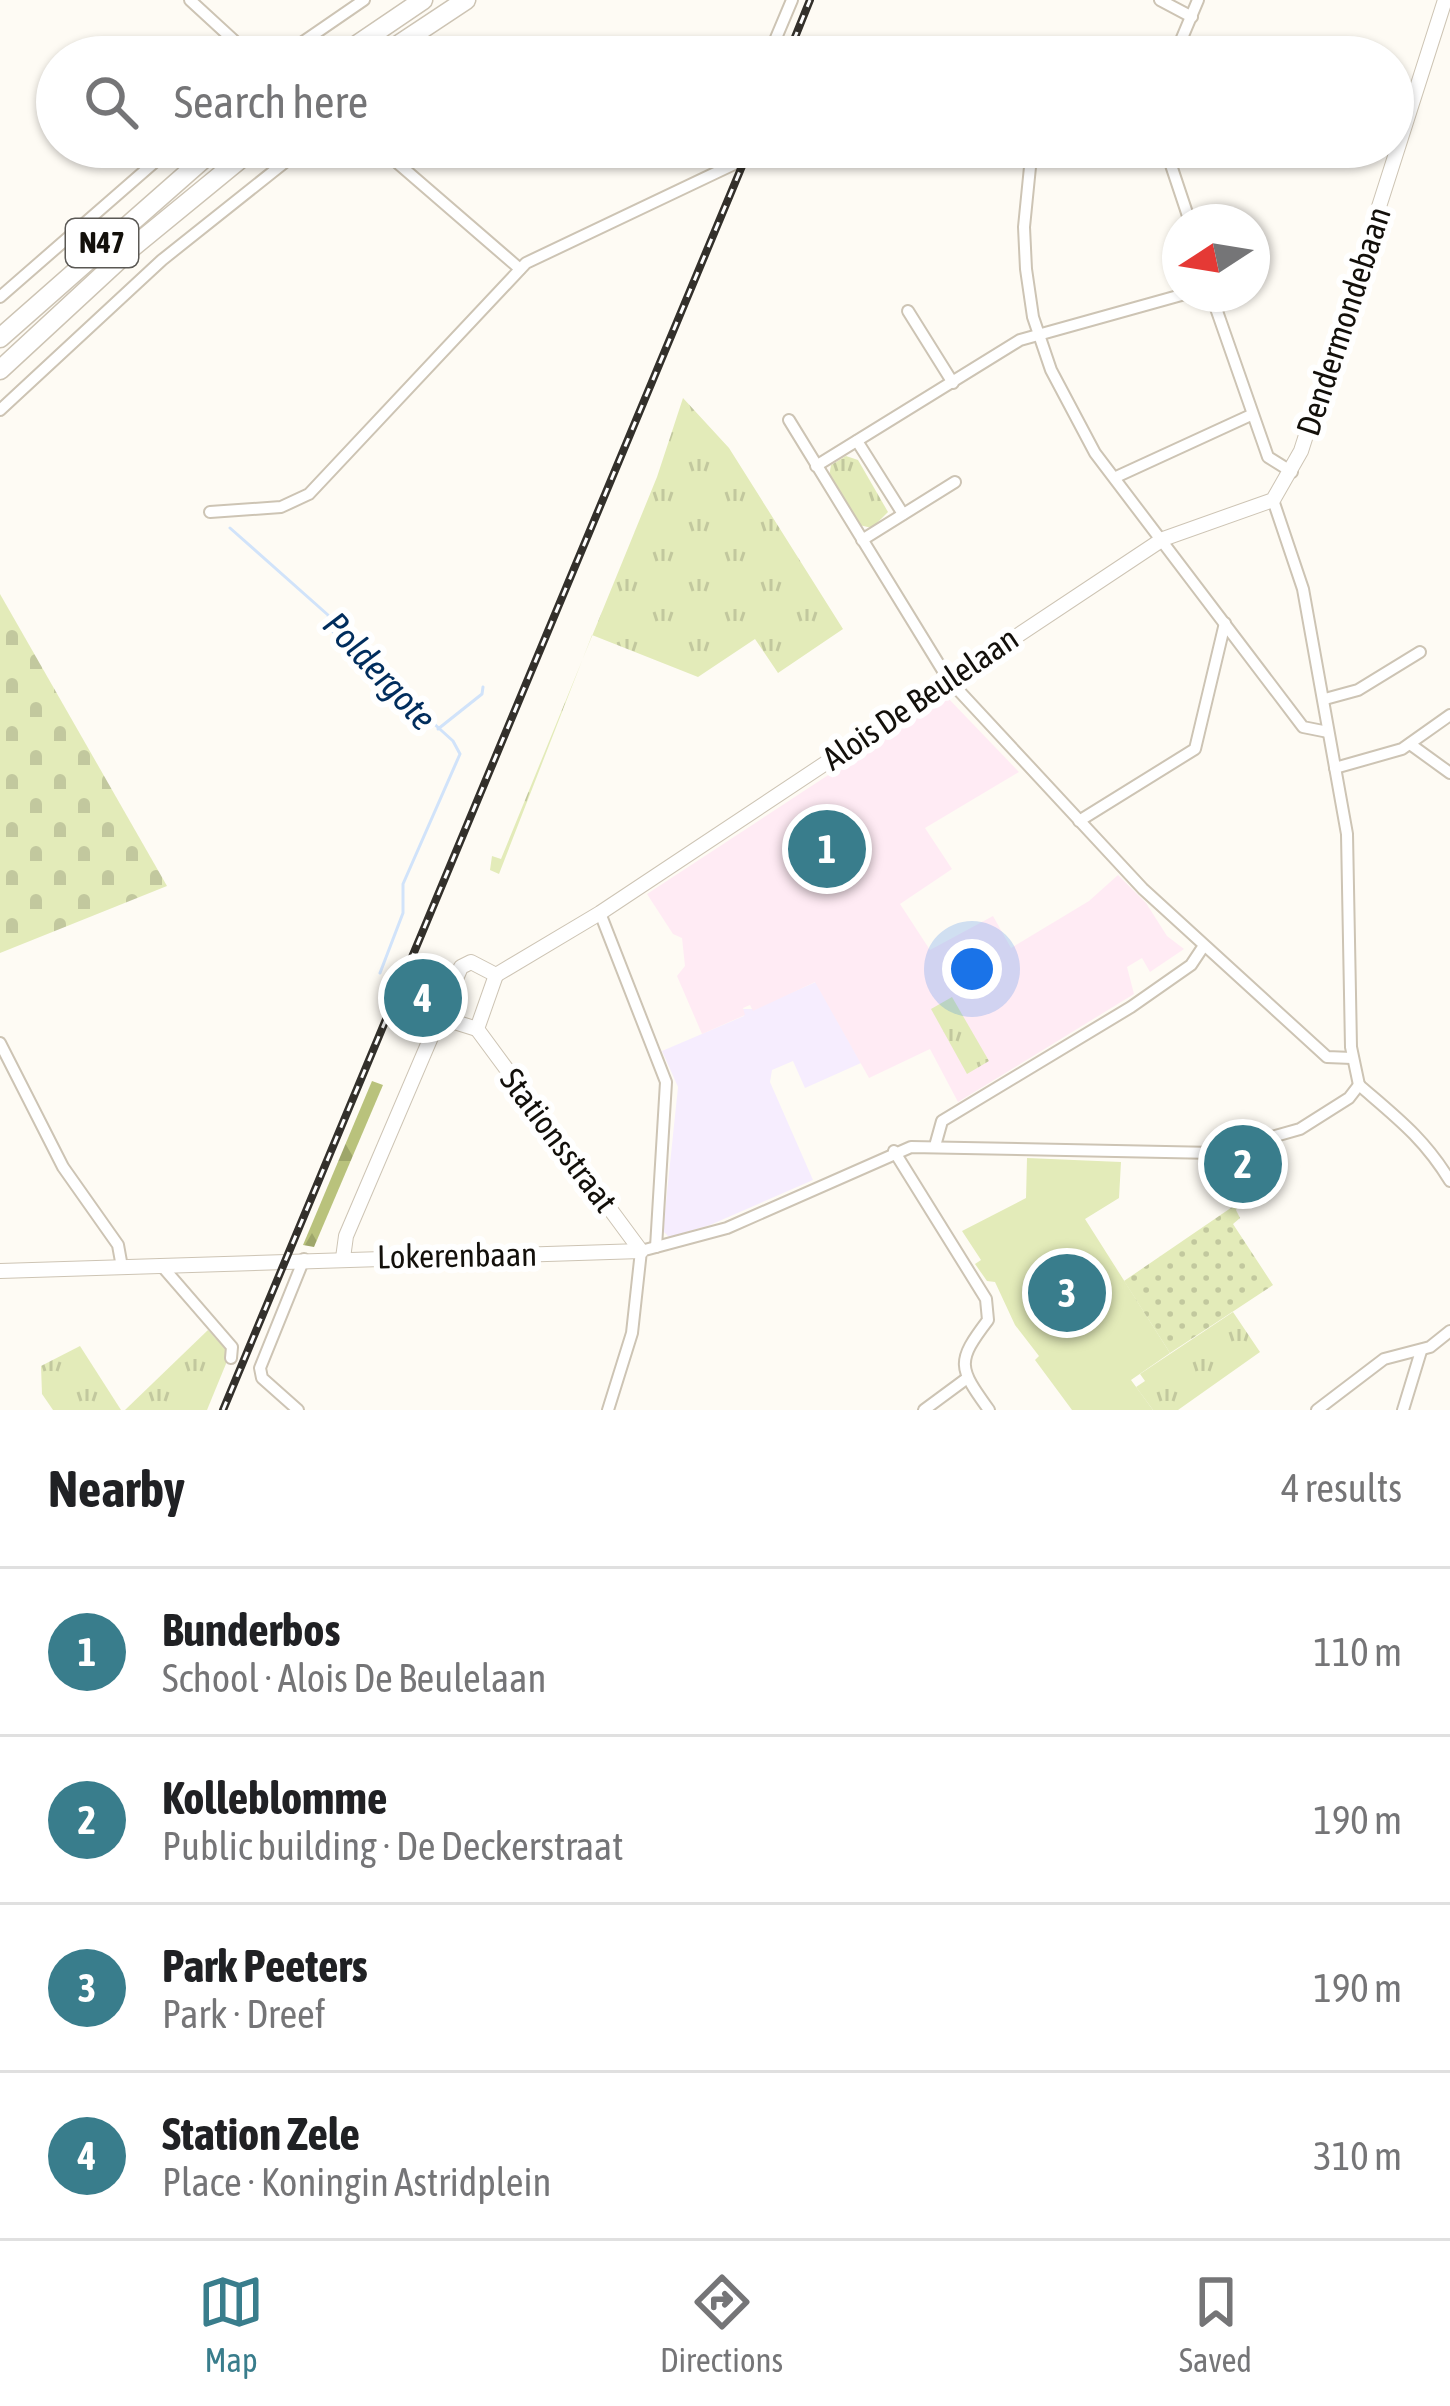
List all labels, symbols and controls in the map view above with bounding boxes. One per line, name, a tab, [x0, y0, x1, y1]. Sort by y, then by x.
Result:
search box	[36, 36, 1414, 168]
icon: search	[78, 69, 144, 135]
text: Search here	[174, 76, 368, 128]
street label: Dendermondebaan	[1288, 202, 1398, 440]
north arrow	[1162, 204, 1270, 312]
road number: N47	[66, 219, 138, 267]
water label: Poldergote	[315, 603, 445, 739]
street label: Alois De Beulelaan	[815, 619, 1025, 777]
pin: 1	[788, 804, 866, 894]
your location	[942, 939, 1002, 999]
pin: 4	[384, 953, 462, 1043]
street label: Stationsstraat	[493, 1061, 625, 1219]
pin: 2	[1204, 1119, 1282, 1209]
street label: Lokerenbaan	[377, 1235, 537, 1275]
pin: 3	[1028, 1248, 1106, 1338]
text: Nearby	[48, 1459, 185, 1518]
text: 4 results	[1281, 1466, 1402, 1510]
text: Bunderbos	[162, 1604, 340, 1656]
text: 1	[78, 1630, 96, 1674]
text: 110 m	[1314, 1630, 1402, 1674]
text: School · Alois De Beulelaan	[162, 1656, 546, 1700]
text: Kolleblomme	[162, 1772, 387, 1824]
text: 2	[78, 1798, 96, 1842]
text: 190 m	[1314, 1798, 1402, 1842]
text: Public building · De Deckerstraat	[162, 1824, 623, 1868]
text: Park Peeters	[162, 1940, 368, 1992]
text: 3	[78, 1966, 96, 2010]
text: 190 m	[1314, 1966, 1402, 2010]
text: Park · Dreef	[162, 1992, 326, 2036]
text: Station Zele	[162, 2108, 360, 2160]
text: 4	[78, 2134, 96, 2178]
text: 310 m	[1314, 2134, 1402, 2178]
text: Place · Koningin Astridplein	[162, 2160, 551, 2204]
tab: Map	[198, 2269, 264, 2379]
tab: Directions	[660, 2269, 783, 2379]
tab: Saved	[1179, 2269, 1252, 2379]

